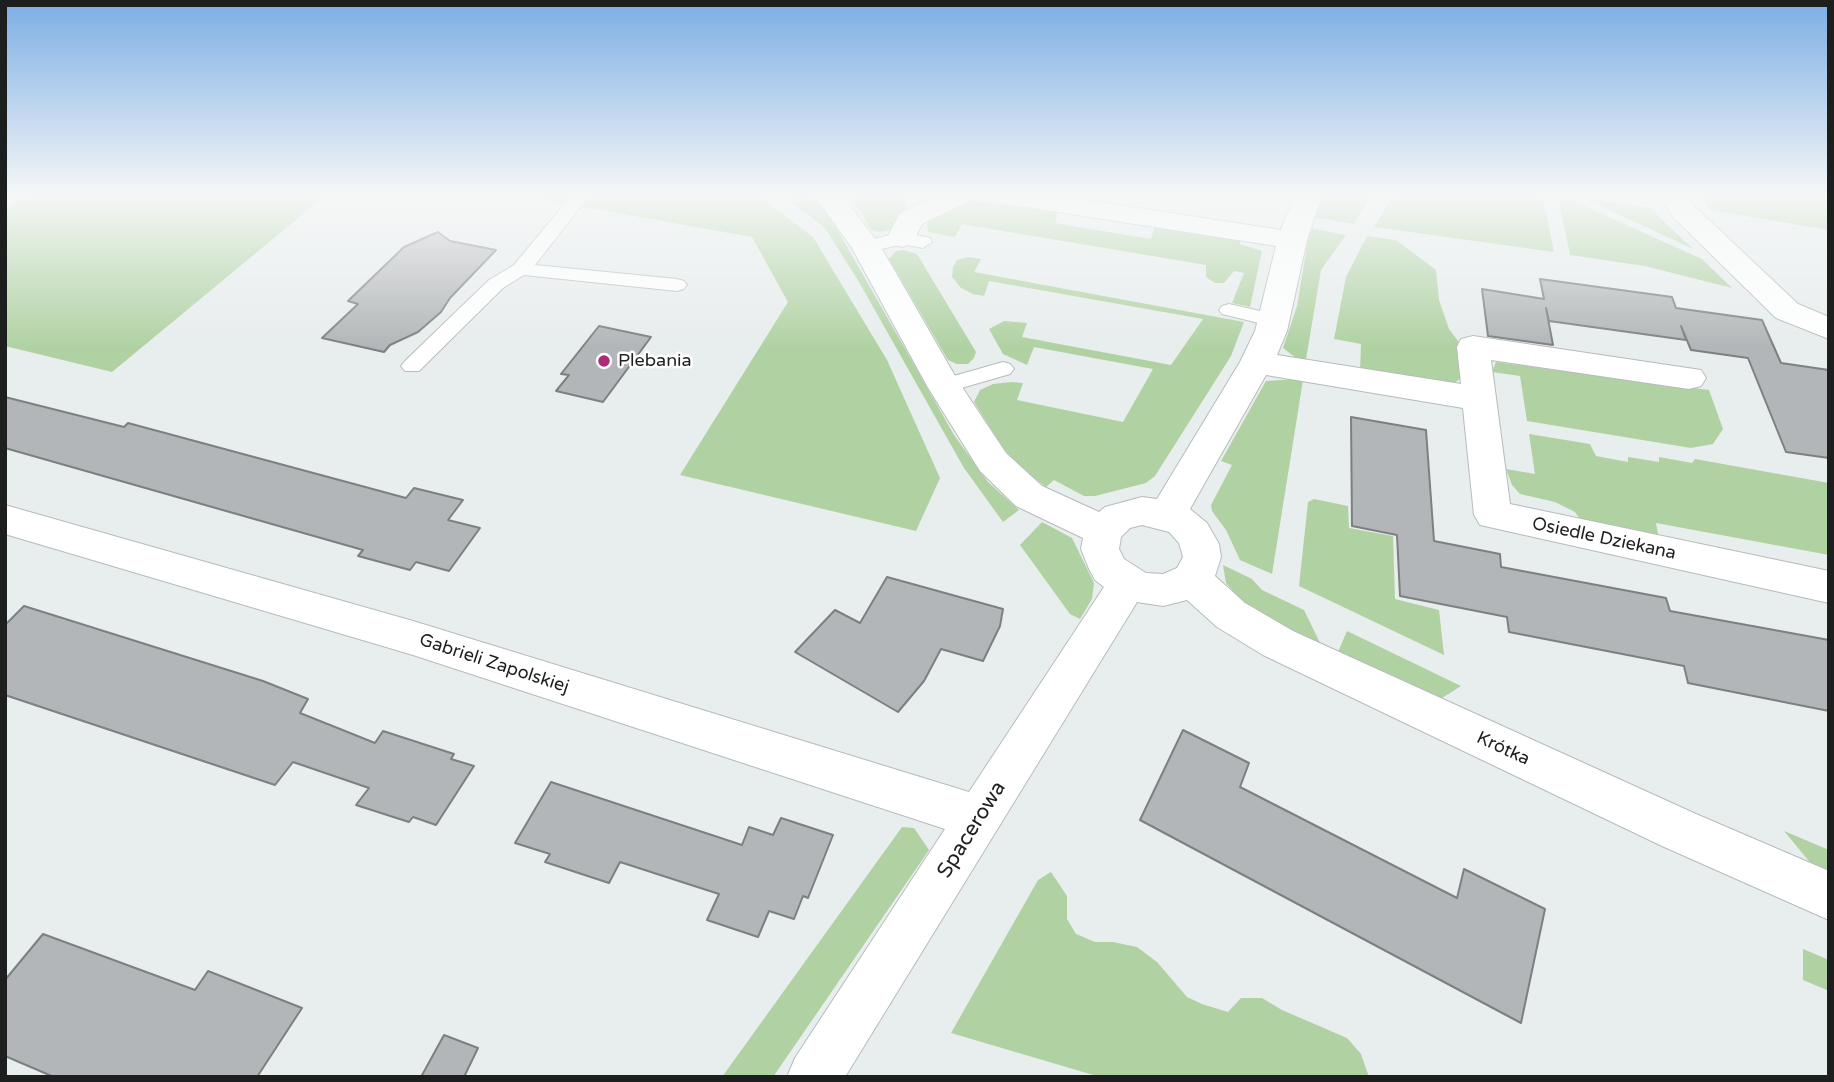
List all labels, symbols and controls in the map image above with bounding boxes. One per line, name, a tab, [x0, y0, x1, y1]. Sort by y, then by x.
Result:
place label: Plebania	[618, 350, 692, 372]
marker: Plebania	[596, 353, 612, 369]
street label: Osiedle Dziekana	[1530, 513, 1678, 565]
street label: Gabrieli Zapolskiej	[416, 630, 572, 698]
street label: Krótka	[1473, 727, 1533, 771]
street label: Spacerowa	[932, 777, 1012, 883]

